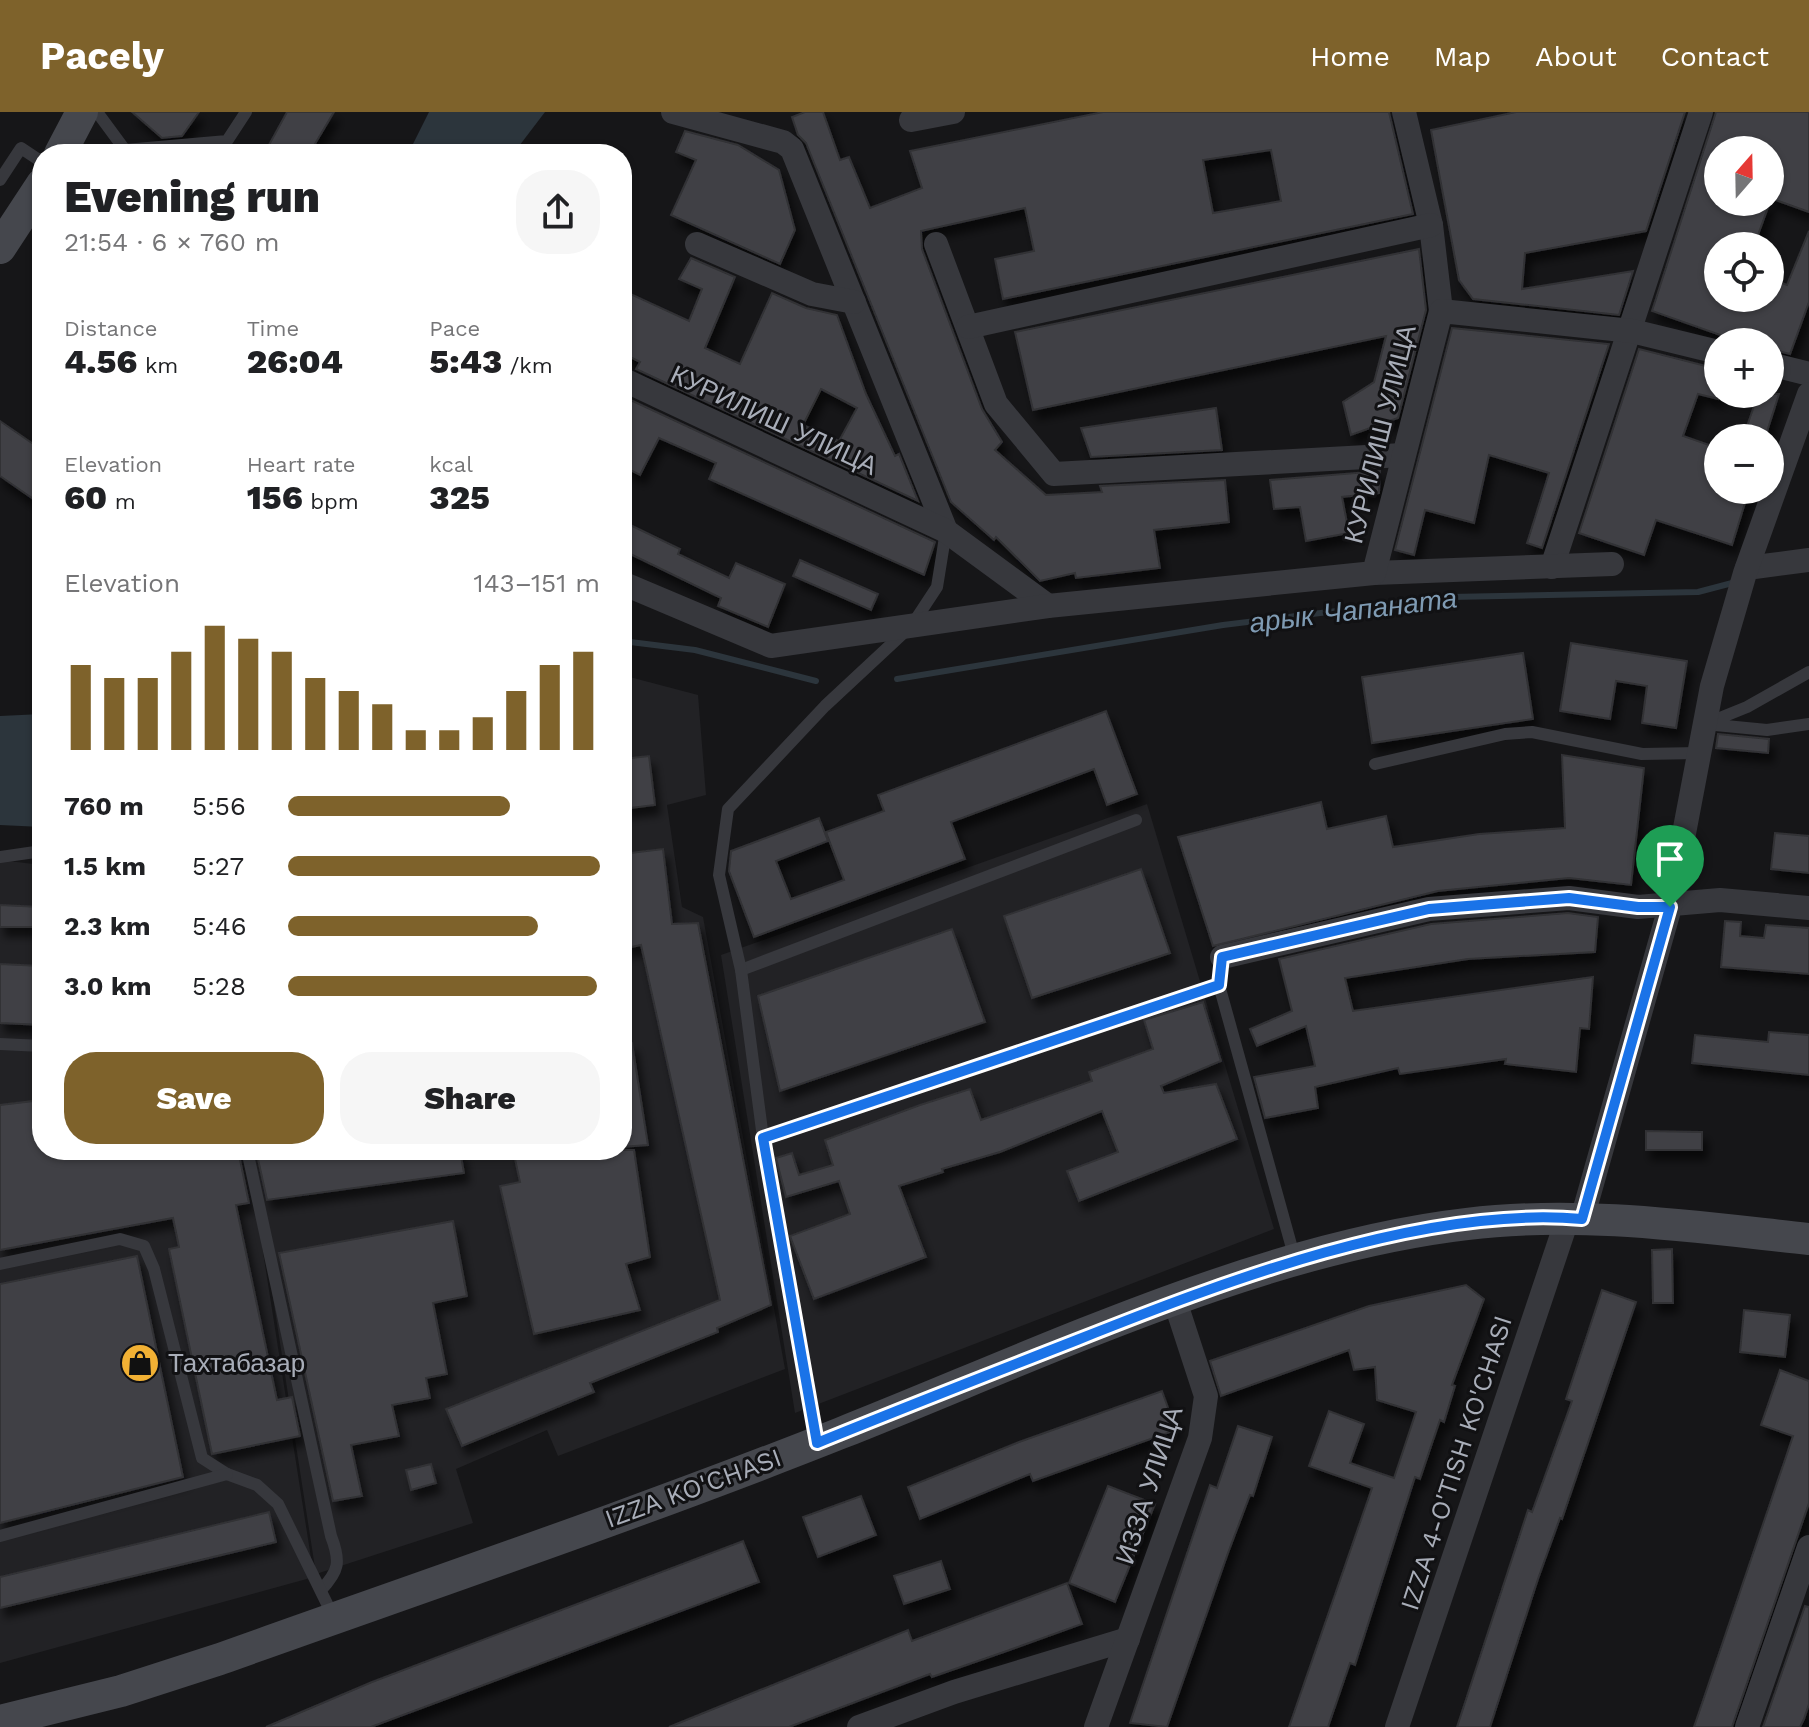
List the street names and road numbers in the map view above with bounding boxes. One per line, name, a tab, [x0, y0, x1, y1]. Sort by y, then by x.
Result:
street label: КУРИЛИШ УЛИЦА	[1338, 321, 1422, 547]
street label: КУРИЛИШ УЛИЦА	[666, 359, 883, 481]
street label: IZZA 4-O'TISH KO'CHASI	[1394, 1312, 1518, 1614]
street label: ИЗЗА УЛИЦА	[1109, 1402, 1189, 1568]
street label: IZZA KO'CHASI	[601, 1442, 785, 1534]

